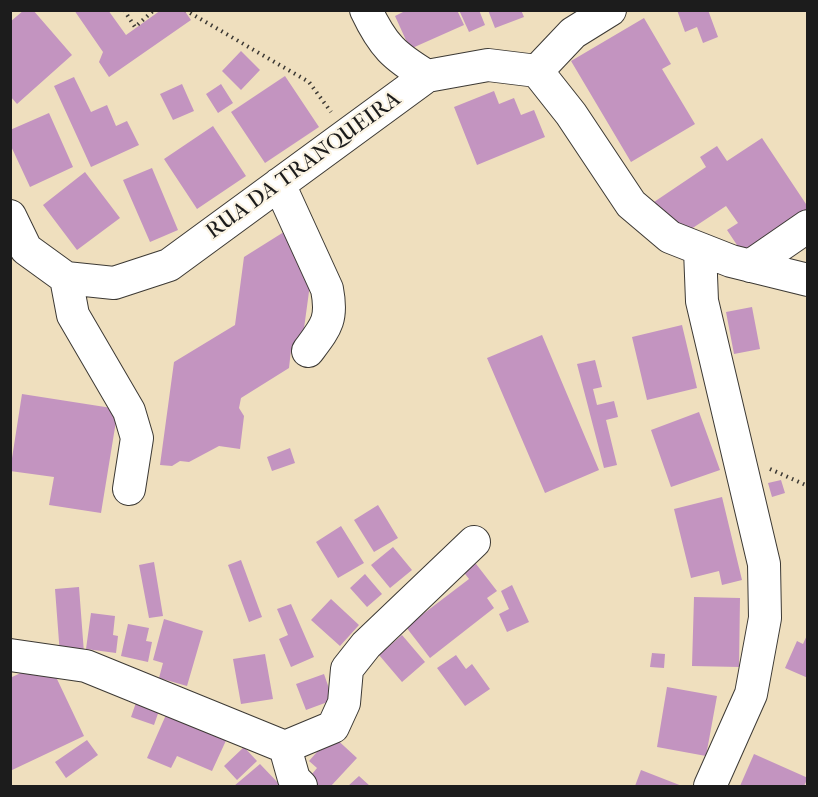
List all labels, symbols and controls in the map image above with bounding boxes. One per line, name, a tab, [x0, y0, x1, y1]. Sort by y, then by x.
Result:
street label: RUA DA TRANQUEIRA	[202, 87, 406, 245]

